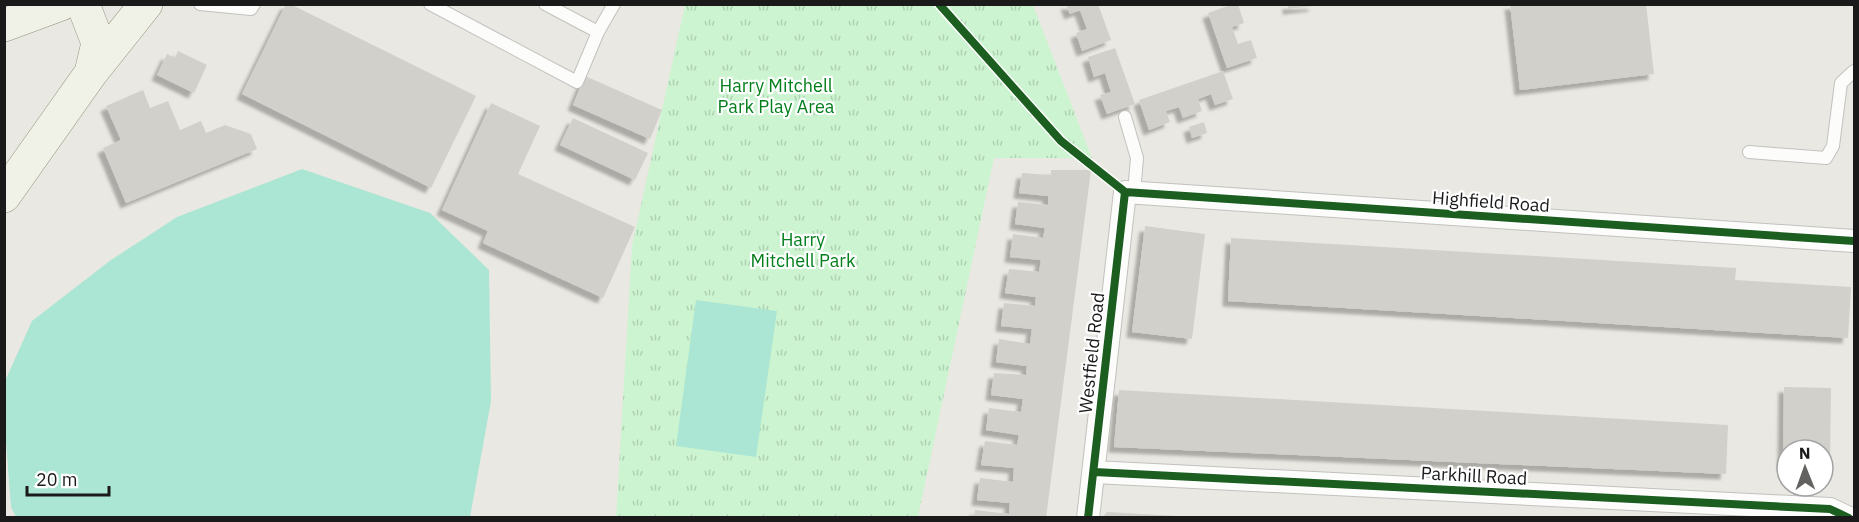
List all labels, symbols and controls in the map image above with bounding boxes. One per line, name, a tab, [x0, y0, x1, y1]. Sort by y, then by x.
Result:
park label: Harry Mitchell Park Play Area	[718, 74, 835, 118]
street label: Highfield Road	[1431, 186, 1551, 217]
park label: Harry Mitchell Park	[751, 228, 856, 272]
street label: Westfield Road	[1074, 291, 1109, 415]
north arrow	[1775, 438, 1835, 498]
text: N	[1799, 443, 1811, 463]
scale bar	[27, 459, 110, 497]
street label: Parkhill Road	[1420, 461, 1528, 490]
text: 20 m	[36, 468, 78, 491]

